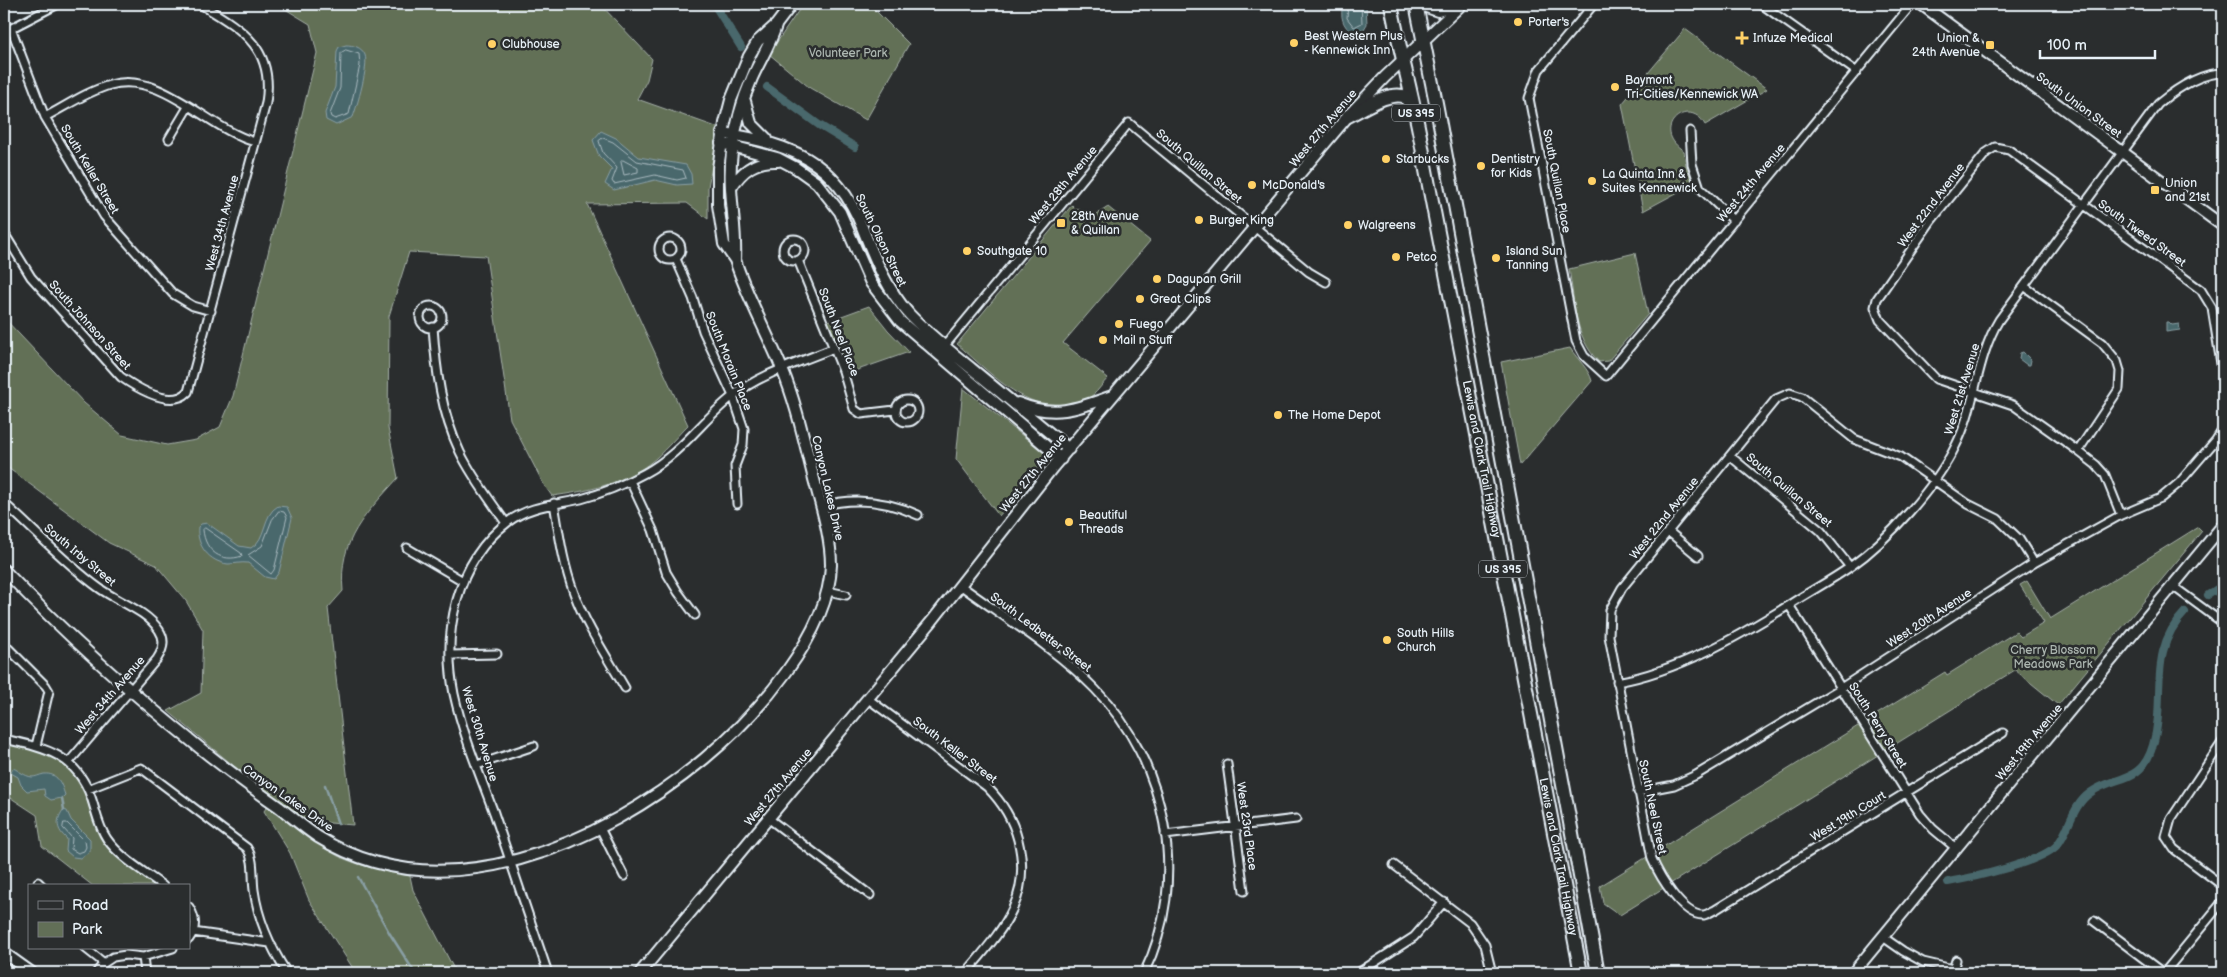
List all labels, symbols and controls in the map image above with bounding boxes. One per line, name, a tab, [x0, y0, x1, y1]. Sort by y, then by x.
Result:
place label: Porter's	[1528, 15, 1569, 30]
marker: Porter's	[1512, 16, 1524, 28]
scale bar	[2040, 28, 2154, 60]
place label: Best Western Plus - Kennewick Inn	[1304, 29, 1403, 58]
marker: Infuze Medical	[1735, 31, 1749, 45]
place label: Infuze Medical	[1753, 31, 1833, 46]
place label: Union & 24th Avenue	[1912, 31, 1980, 60]
text: 100 m	[2047, 36, 2087, 55]
place label: Clubhouse	[502, 37, 560, 52]
marker: Best Western Plus - Kennewick Inn	[1288, 37, 1300, 49]
marker: Clubhouse	[486, 38, 498, 50]
marker: Union & 24th Avenue	[1984, 39, 1996, 51]
park label: Volunteer Park	[809, 46, 887, 61]
street label: South Union Street	[2033, 69, 2125, 142]
place label: Baymont Tri-Cities/Kennewick WA	[1625, 73, 1759, 102]
marker: Baymont Tri-Cities/Kennewick WA	[1609, 81, 1621, 93]
street label: West 27th Avenue	[1286, 86, 1360, 170]
road number: US 395	[1392, 105, 1440, 122]
street label: South Keller Street	[57, 122, 122, 217]
street label: South Quillan Street	[1153, 126, 1245, 207]
street label: South Quillan Place	[1539, 128, 1574, 234]
street label: West 24th Avenue	[1714, 141, 1789, 226]
street label: West 28th Avenue	[1026, 143, 1101, 228]
place label: Starbucks	[1396, 152, 1449, 167]
place label: Dentistry for Kids	[1491, 152, 1541, 181]
marker: Starbucks	[1380, 153, 1392, 165]
marker: Dentistry for Kids	[1475, 160, 1487, 172]
street label: West 22nd Avenue	[1895, 160, 1968, 250]
place label: La Quinta Inn & Suites Kennewick	[1602, 167, 1697, 196]
street label: West 34th Avenue	[202, 173, 243, 273]
marker: La Quinta Inn & Suites Kennewick	[1586, 175, 1598, 187]
place label: Union and 21st	[2165, 176, 2210, 205]
place label: McDonald's	[1262, 178, 1325, 193]
marker: McDonald's	[1246, 179, 1258, 191]
marker: Union and 21st	[2149, 184, 2161, 196]
street label: South Olson Street	[852, 191, 910, 289]
street label: South Tweed Street	[2095, 196, 2189, 271]
place label: 28th Avenue & Quillan	[1071, 209, 1139, 238]
place label: Burger King	[1209, 213, 1274, 228]
marker: Burger King	[1193, 214, 1205, 226]
marker: 28th Avenue & Quillan	[1055, 217, 1067, 229]
place label: Walgreens	[1358, 218, 1416, 233]
marker: Walgreens	[1342, 219, 1354, 231]
place label: Southgate 10	[977, 244, 1047, 259]
place label: Island Sun Tanning	[1506, 244, 1563, 273]
marker: Southgate 10	[961, 245, 973, 257]
place label: Petco	[1406, 250, 1437, 265]
marker: Petco	[1390, 251, 1402, 263]
marker: Island Sun Tanning	[1490, 252, 1502, 264]
place label: Dagupan Grill	[1167, 272, 1241, 287]
marker: Dagupan Grill	[1151, 273, 1163, 285]
street label: South Johnson Street	[45, 277, 134, 373]
street label: South Neel Place	[815, 286, 862, 379]
place label: Great Clips	[1150, 292, 1211, 307]
marker: Great Clips	[1134, 293, 1146, 305]
street label: South Morain Place	[702, 309, 755, 413]
place label: Fuego	[1129, 317, 1164, 332]
marker: Fuego	[1113, 318, 1125, 330]
place label: Mail n Stuff	[1113, 333, 1173, 348]
marker: Mail n Stuff	[1097, 334, 1109, 346]
street label: West 21st Avenue	[1941, 342, 1984, 437]
street label: Lewis and Clark Trail Highway	[1459, 379, 1504, 540]
place label: The Home Depot	[1288, 408, 1381, 423]
marker: The Home Depot	[1272, 409, 1284, 421]
street label: West 27th Avenue	[997, 431, 1070, 516]
street label: Canyon Lakes Drive	[808, 434, 847, 542]
street label: South Quillan Street	[1743, 450, 1835, 531]
street label: West 22nd Avenue	[1627, 474, 1702, 562]
place label: Beautiful Threads	[1079, 508, 1127, 537]
marker: Beautiful Threads	[1063, 516, 1075, 528]
street label: South Irby Street	[41, 521, 119, 590]
road number: US 395	[1479, 560, 1527, 578]
street label: West 20th Avenue	[1884, 585, 1975, 651]
street label: South Ledbetter Street	[987, 589, 1095, 676]
place label: South Hills Church	[1397, 626, 1454, 655]
marker: South Hills Church	[1381, 634, 1393, 646]
park label: Cherry Blossom Meadows Park	[2010, 643, 2096, 672]
street label: West 34th Avenue	[72, 653, 148, 738]
street label: South Perry Street	[1845, 680, 1910, 771]
street label: West 30th Avenue	[458, 685, 501, 783]
street label: West 19th Avenue	[1993, 701, 2066, 784]
street label: South Keller Street	[910, 714, 1000, 787]
street label: West 27th Avenue	[741, 745, 815, 829]
street label: South Neel Street	[1635, 759, 1670, 856]
street label: Canyon Lakes Drive	[239, 761, 336, 835]
street label: Lewis and Clark Trail Highway	[1536, 777, 1581, 937]
street label: West 23rd Place	[1233, 781, 1260, 871]
street label: West 19th Court	[1808, 788, 1889, 845]
legend	[28, 884, 190, 950]
text: Road	[72, 896, 108, 915]
text: Park	[72, 920, 103, 939]

